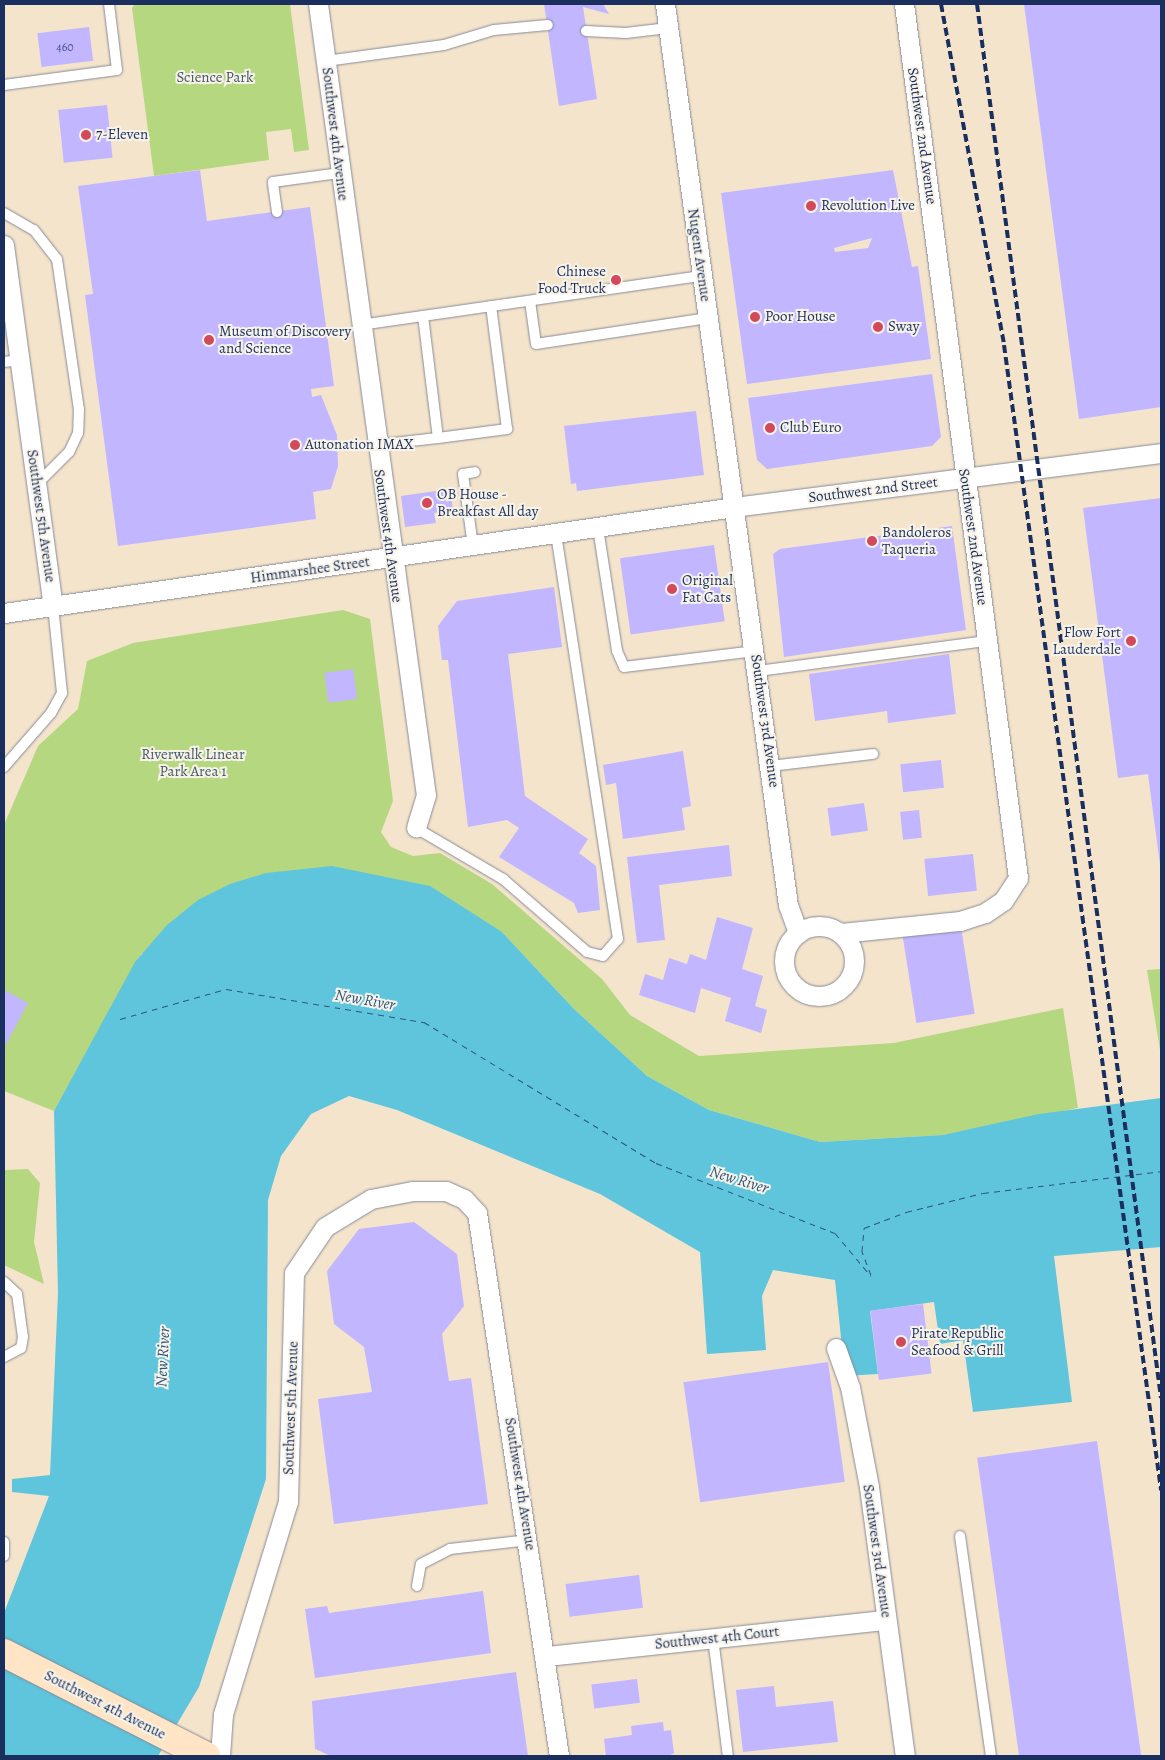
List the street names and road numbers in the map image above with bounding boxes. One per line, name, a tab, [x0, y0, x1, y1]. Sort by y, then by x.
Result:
street label: Southwest 4th Avenue	[318, 66, 352, 202]
street label: Southwest 2nd Avenue	[903, 66, 941, 206]
street label: Nugent Avenue	[684, 207, 714, 303]
street label: Southwest 5th Avenue	[23, 448, 59, 584]
street label: Southwest 2nd Avenue	[954, 467, 992, 607]
street label: Southwest 4th Avenue	[370, 468, 406, 604]
street label: Southwest 2nd Street	[807, 473, 939, 507]
street label: Himmarshee Street	[249, 553, 371, 587]
street label: Southwest 3rd Avenue	[747, 653, 783, 789]
street label: Southwest 5th Avenue	[280, 1341, 302, 1475]
street label: Southwest 4th Avenue	[501, 1416, 539, 1552]
street label: Southwest 3rd Avenue	[859, 1483, 895, 1619]
street label: Southwest 4th Court	[654, 1623, 780, 1653]
street label: Southwest 4th Avenue	[41, 1666, 169, 1744]

